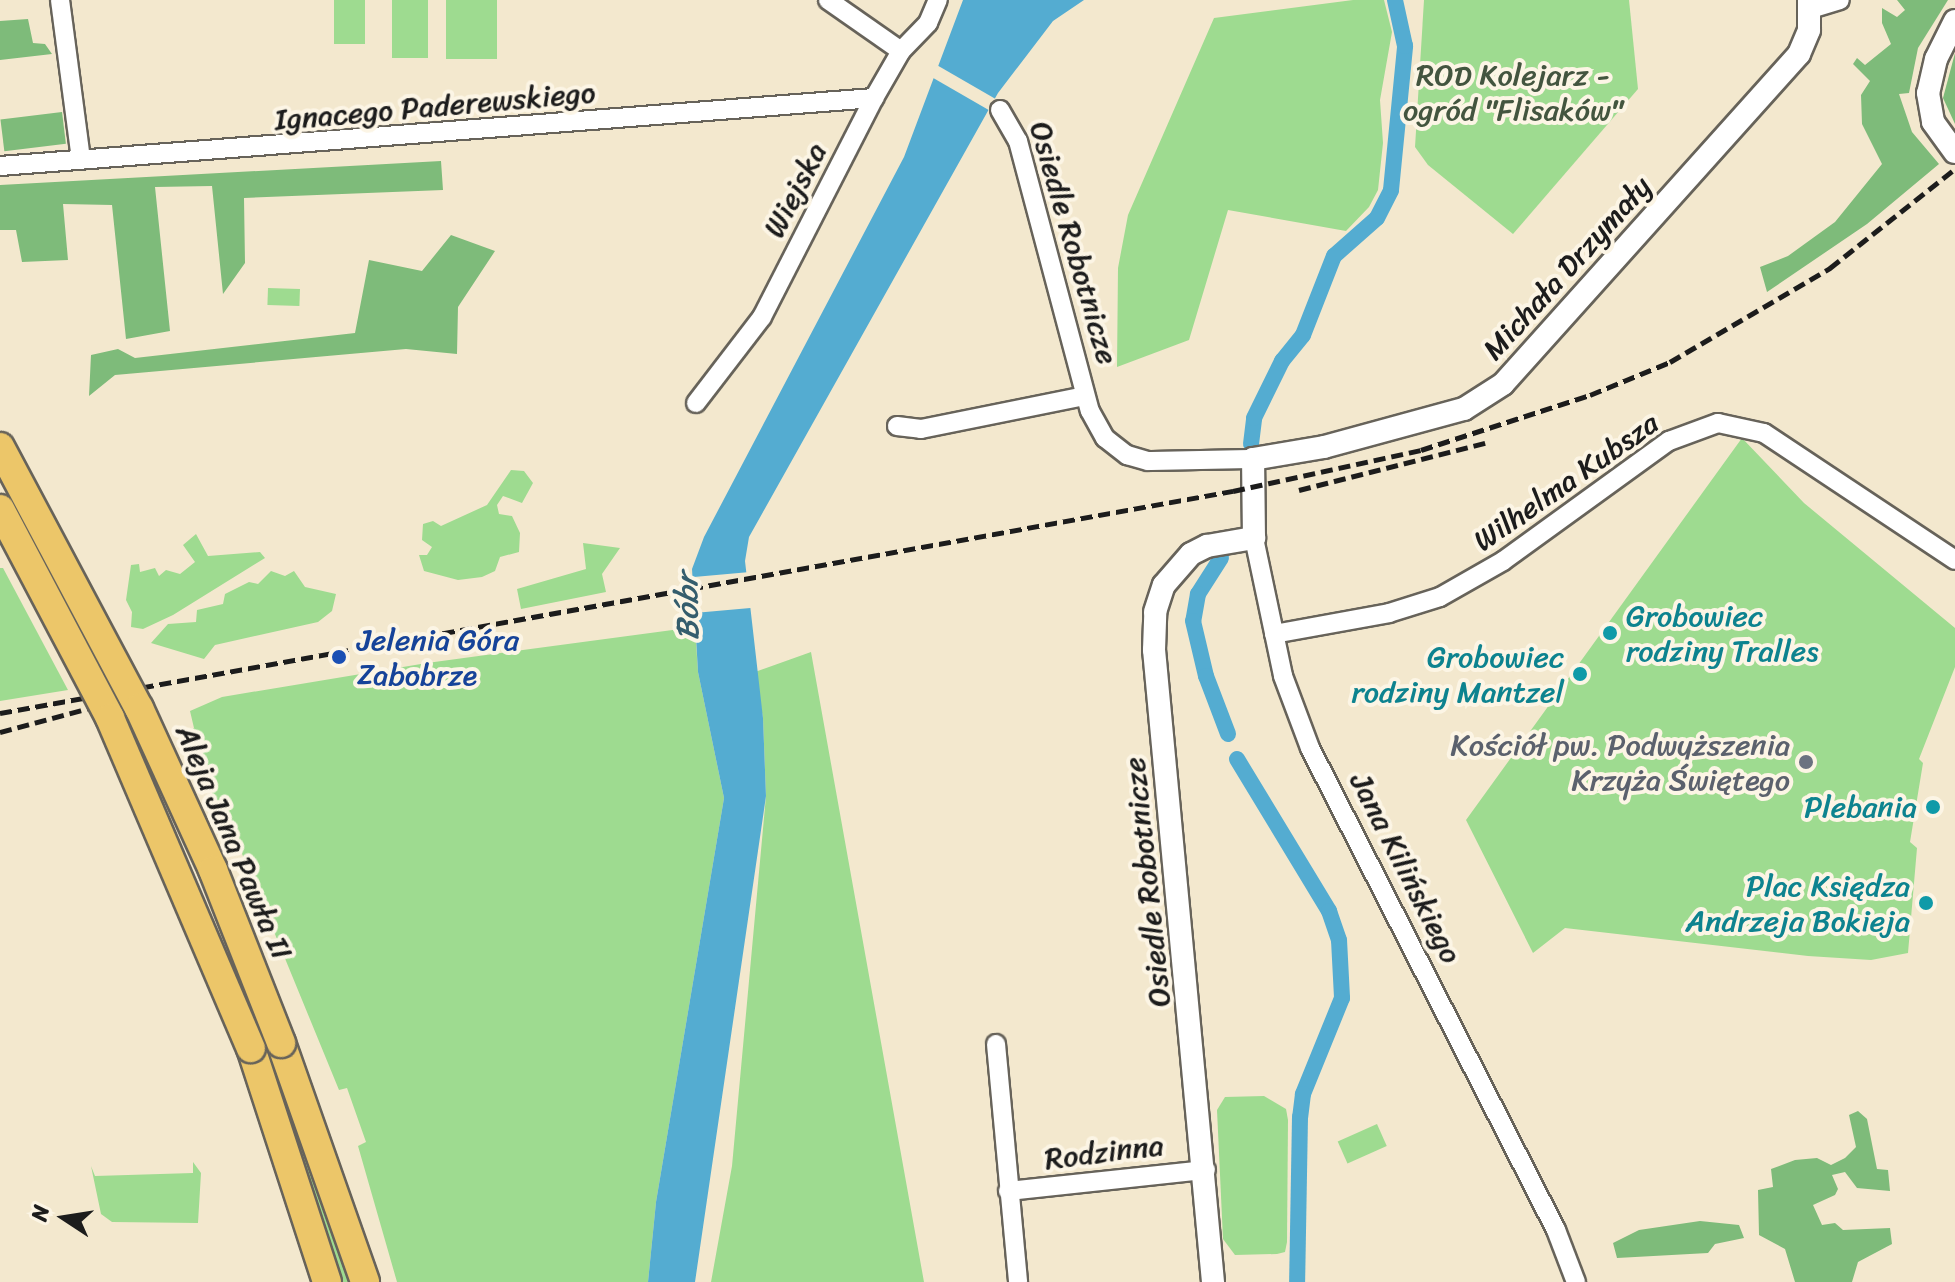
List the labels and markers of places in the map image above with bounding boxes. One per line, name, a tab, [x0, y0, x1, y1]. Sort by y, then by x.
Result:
place label: Grobowiec rodziny Tralles	[1626, 598, 1819, 668]
place label: Jelenia Góra Zabobrze	[357, 622, 519, 692]
marker: Grobowiec rodziny Tralles	[1601, 624, 1619, 642]
place label: Grobowiec rodziny Mantzel	[1352, 639, 1564, 710]
marker: Jelenia Góra Zabobrze	[328, 646, 350, 668]
marker: Grobowiec rodziny Mantzel	[1571, 665, 1589, 683]
place label: Kościół pw. Podwyższenia Krzyża Świętego	[1450, 727, 1790, 798]
marker: Kościół pw. Podwyższenia Krzyża Świętego	[1797, 753, 1815, 771]
place label: Plebania	[1804, 789, 1917, 825]
marker: Plebania	[1924, 798, 1942, 816]
place label: Plac Księdza Andrzeja Bokieja	[1686, 868, 1910, 938]
marker: Plac Księdza Andrzeja Bokieja	[1917, 894, 1935, 912]

